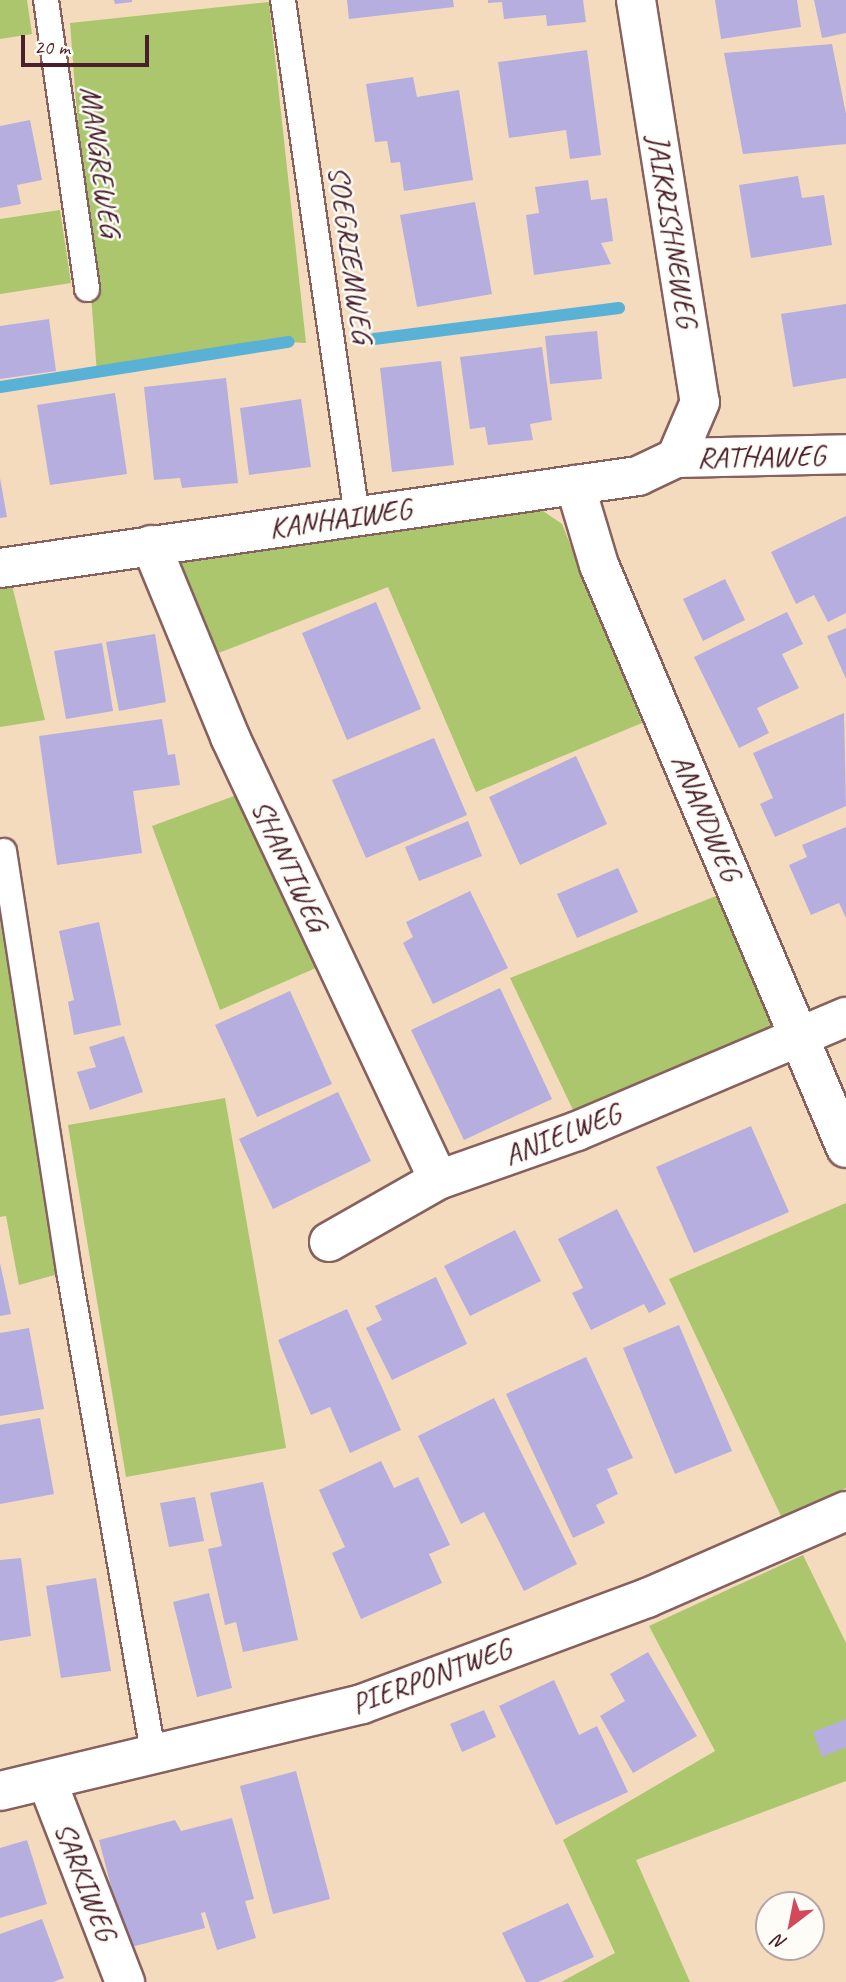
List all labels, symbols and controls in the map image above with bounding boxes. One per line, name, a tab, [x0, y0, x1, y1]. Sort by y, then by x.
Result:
scale bar	[24, 21, 152, 65]
text: 20 m	[34, 34, 70, 60]
street label: MANGREWEG	[73, 84, 129, 238]
street label: JAIKRISHNEWEG	[640, 132, 706, 330]
street label: SOEGRIEMWEG	[321, 163, 381, 345]
street label: RATHAWEG	[697, 437, 825, 475]
street label: KANHAIWEG	[267, 490, 413, 546]
street label: ANANDWEG	[664, 748, 750, 886]
street label: SHANTIWEG	[244, 794, 336, 936]
street label: ANIELWEG	[499, 1095, 625, 1173]
street label: PIERPONTWEG	[346, 1630, 516, 1722]
street label: SARKIWEG	[47, 1817, 125, 1945]
north arrow	[755, 1891, 825, 1961]
text: N	[769, 1929, 791, 1955]

